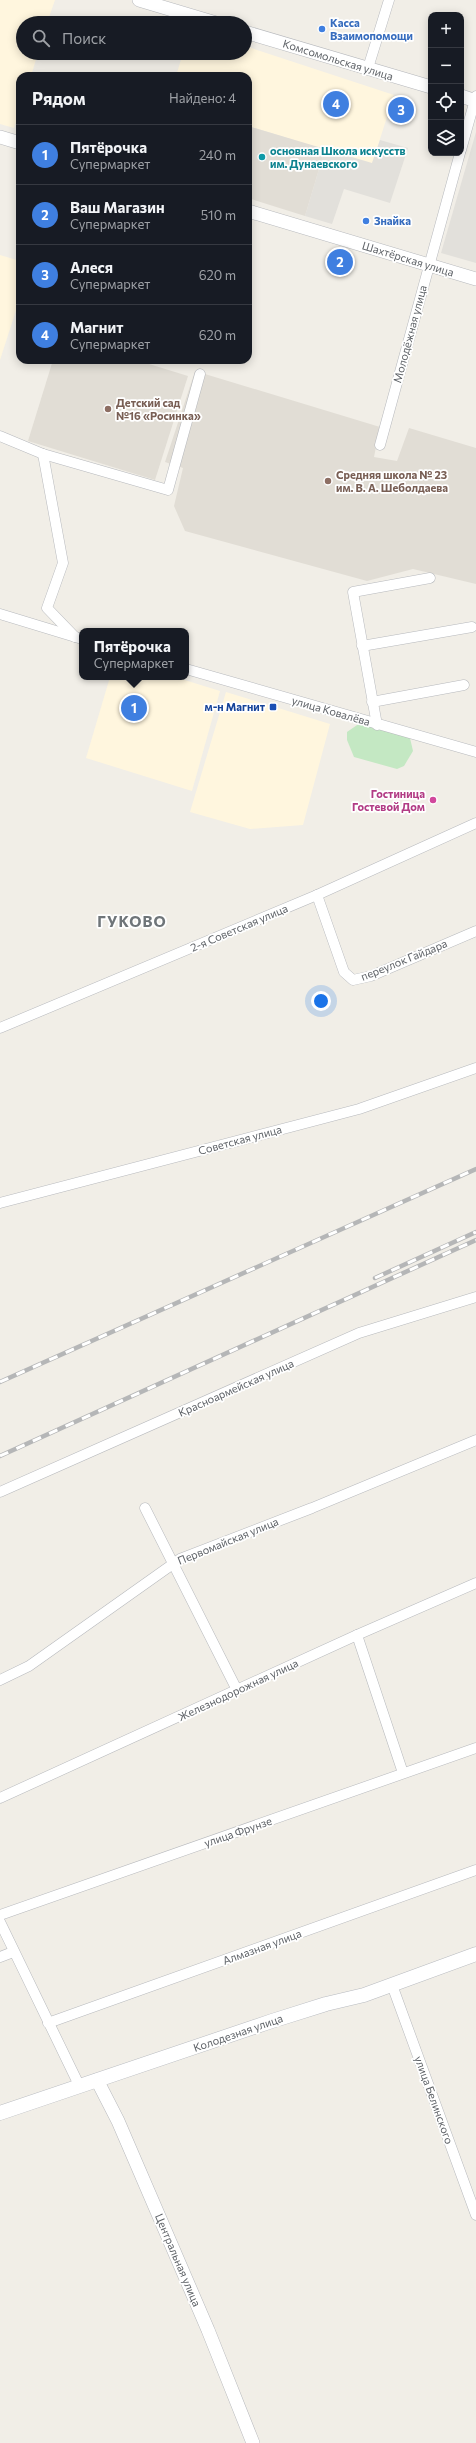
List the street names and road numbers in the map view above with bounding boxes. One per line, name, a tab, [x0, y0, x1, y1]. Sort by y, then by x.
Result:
street label: Комсомольская улица	[281, 37, 395, 82]
street label: Шахтёрская улица	[361, 238, 456, 279]
street label: Молодёжная улица	[390, 284, 429, 384]
street label: улица Ковалёва	[290, 693, 372, 728]
street label: 2-я Советская улица	[188, 901, 289, 954]
street label: переулок Гайдара	[359, 936, 449, 983]
street label: Советская улица	[197, 1122, 283, 1157]
street label: Красноармейская улица	[176, 1356, 295, 1419]
street label: Первомайская улица	[175, 1514, 280, 1567]
street label: Железнодорожная улица	[175, 1656, 300, 1723]
street label: улица Фрунзе	[202, 1814, 274, 1849]
street label: Алмазная улица	[221, 1926, 303, 1967]
street label: Колодезная улица	[191, 2011, 284, 2054]
street label: улица Белинского	[412, 2054, 457, 2146]
street label: Центральная улица	[153, 2211, 204, 2308]

